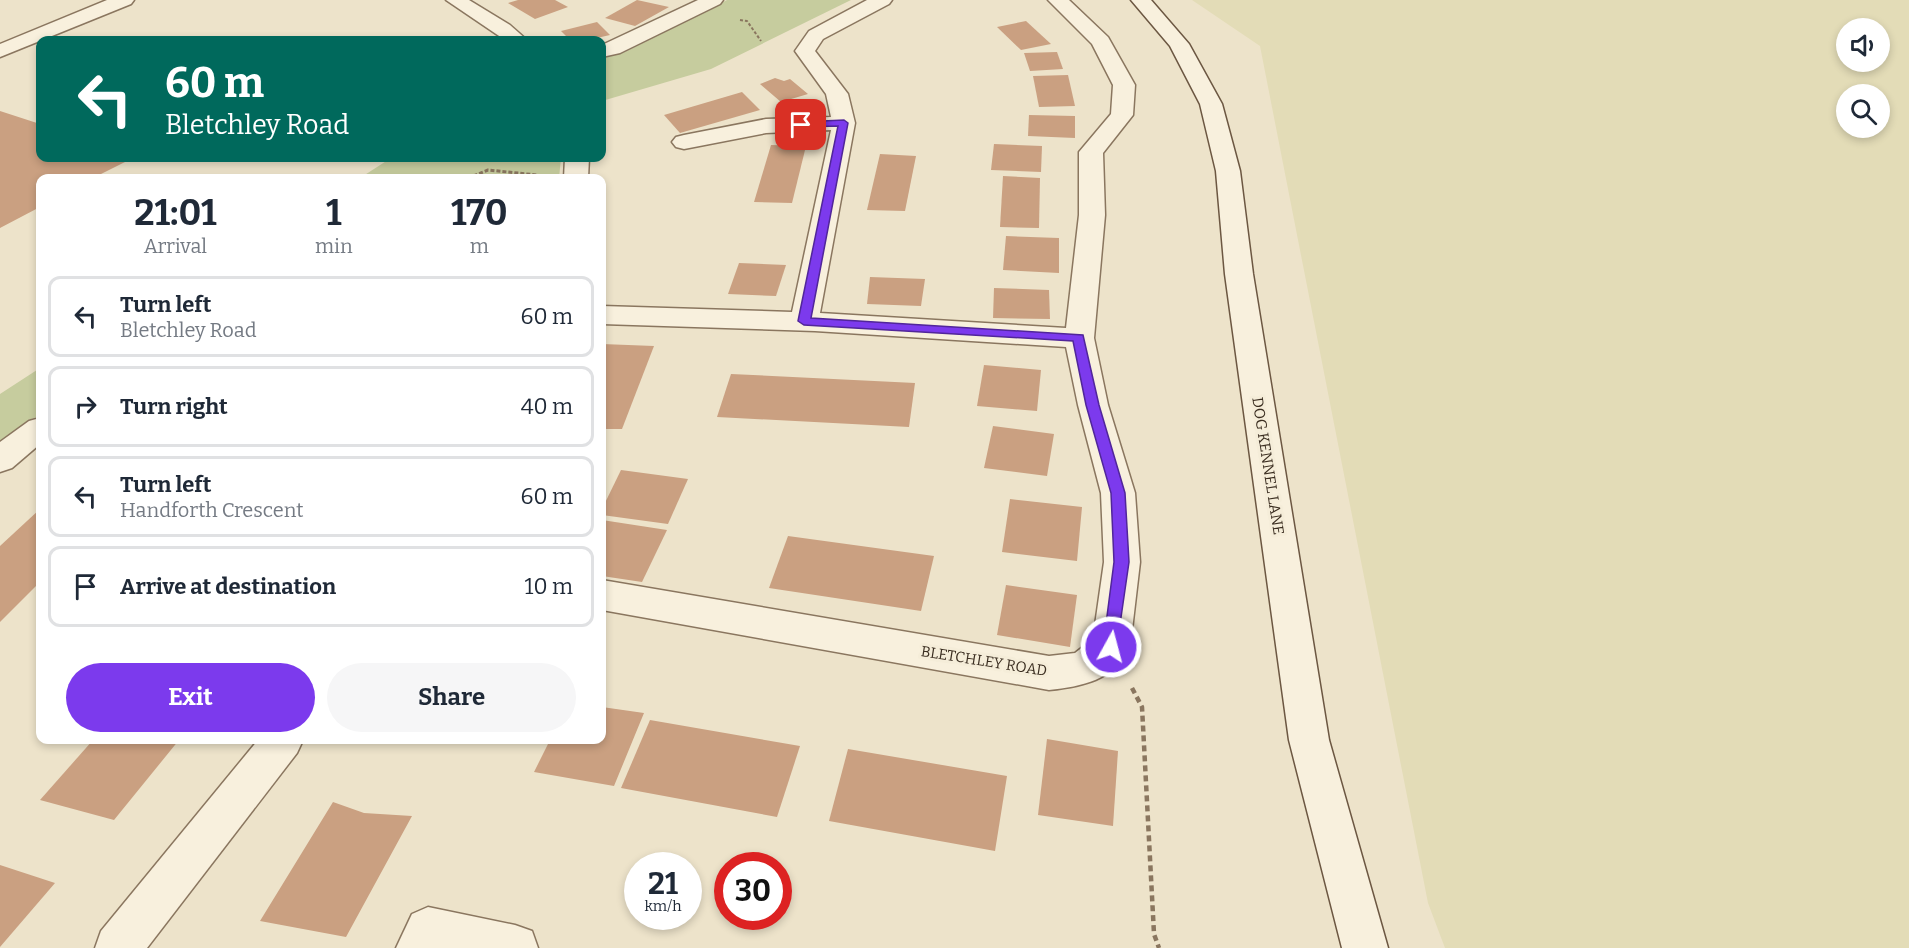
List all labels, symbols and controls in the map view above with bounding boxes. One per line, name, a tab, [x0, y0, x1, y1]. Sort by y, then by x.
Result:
map controls	[1836, 18, 1890, 138]
button: sound	[1836, 18, 1890, 72]
text: 60 m	[165, 58, 264, 108]
icon: left	[66, 60, 144, 138]
button: search	[1836, 84, 1890, 138]
pin	[775, 99, 826, 150]
icon: arrive	[784, 108, 817, 141]
text: Bletchley Road	[165, 109, 349, 141]
text: 21:01	[134, 191, 217, 235]
text: 1	[326, 191, 342, 235]
text: 170	[451, 191, 508, 235]
text: Arrival	[144, 234, 207, 258]
text: min	[315, 234, 353, 258]
text: m	[470, 234, 489, 258]
text: Turn left	[120, 291, 212, 318]
icon: left	[69, 300, 102, 333]
text: 60 m	[521, 303, 573, 330]
text: Bletchley Road	[120, 318, 257, 342]
icon: right	[69, 390, 102, 423]
text: Turn right	[120, 393, 228, 420]
text: 40 m	[521, 393, 573, 420]
street label: DOG KENNEL LANE	[1248, 396, 1288, 536]
text: Turn left	[120, 471, 212, 498]
icon: left	[69, 480, 102, 513]
text: 60 m	[521, 483, 573, 510]
text: Handforth Crescent	[120, 498, 304, 522]
icon: arrive	[69, 570, 102, 603]
text: Arrive at destination	[120, 573, 336, 600]
text: 10 m	[525, 573, 573, 600]
position arrow	[1079, 615, 1143, 679]
street label: BLETCHLEY ROAD	[920, 642, 1048, 680]
button: Exit	[66, 663, 315, 732]
button: Share	[327, 663, 576, 732]
speed limit sign: 30	[714, 852, 792, 930]
text: 21	[648, 866, 678, 902]
text: km/h	[644, 897, 682, 915]

